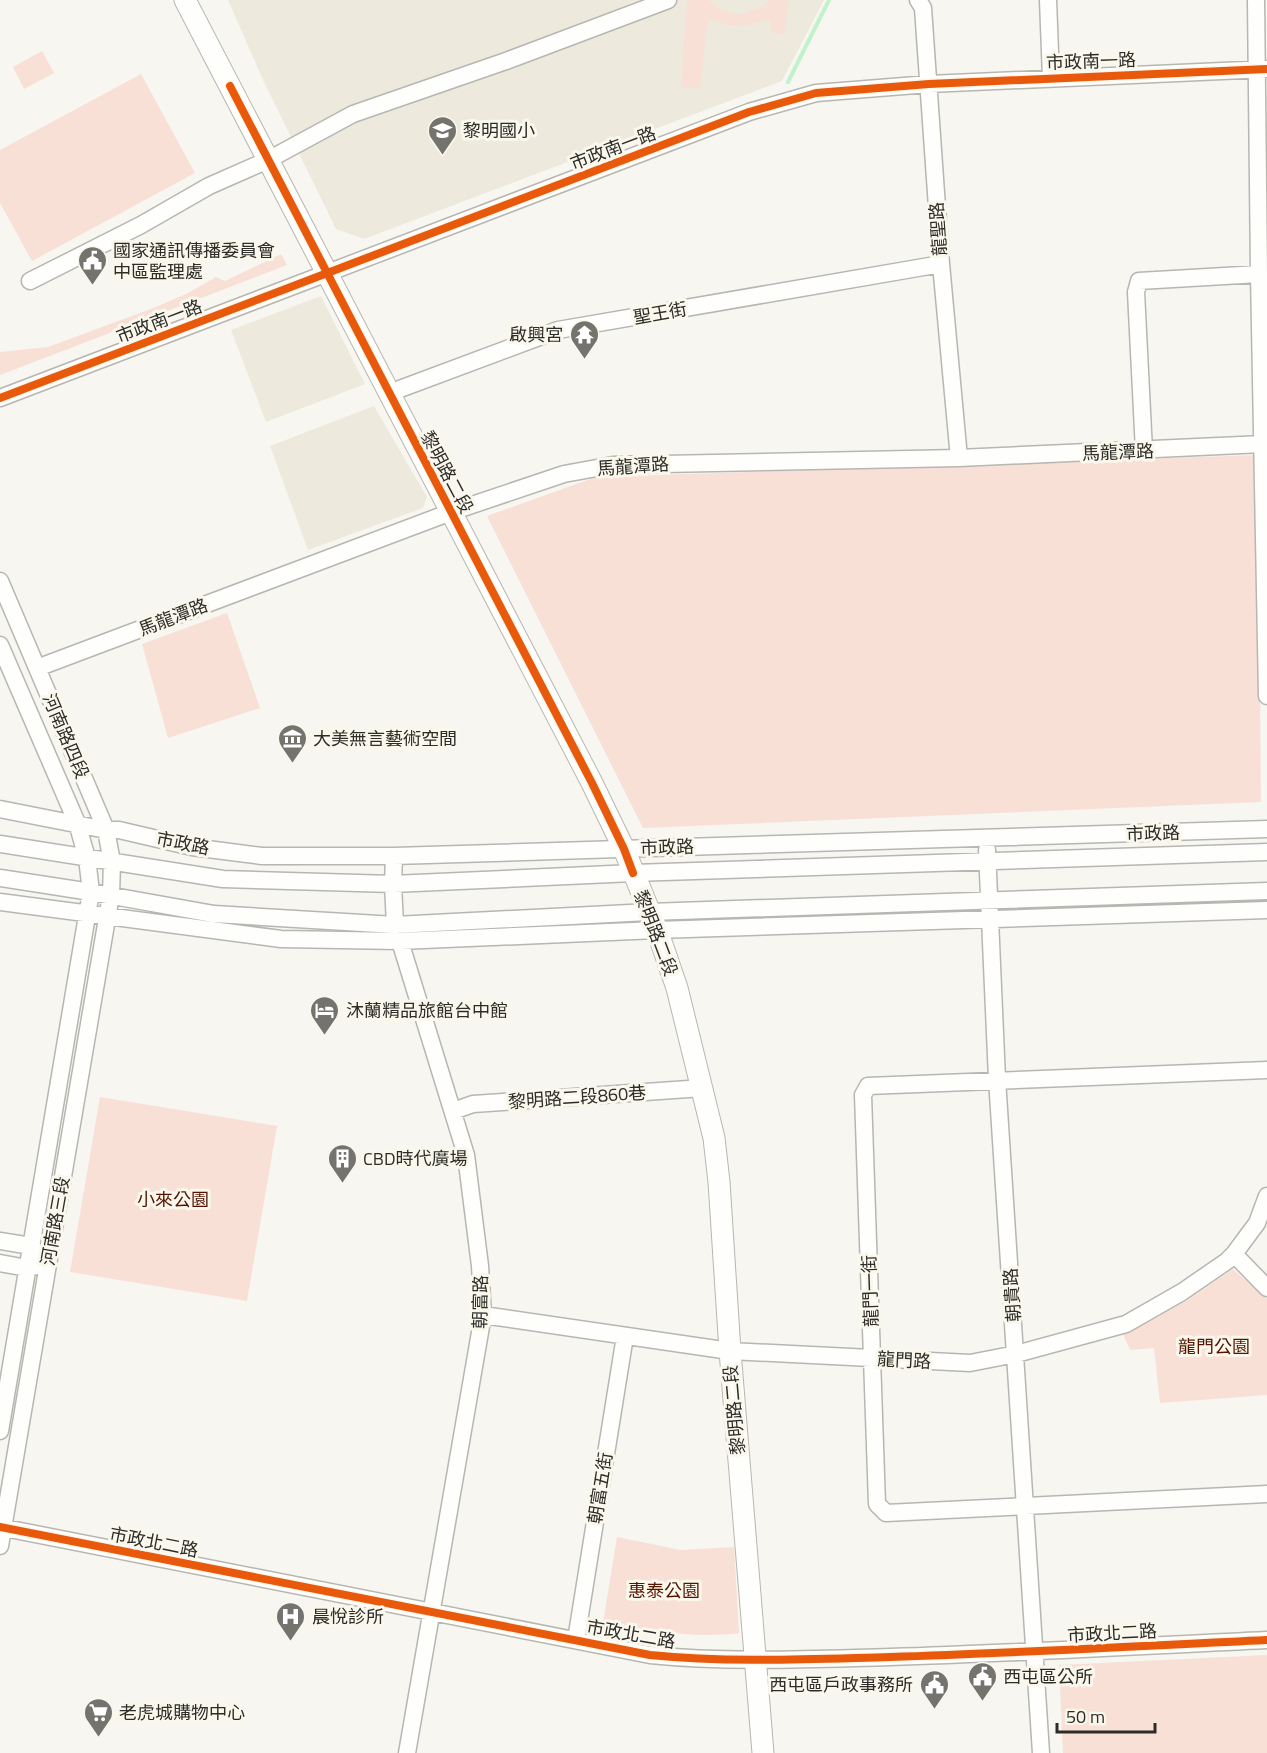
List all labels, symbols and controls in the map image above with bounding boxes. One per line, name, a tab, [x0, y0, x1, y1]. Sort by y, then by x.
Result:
street label: 市政南一路	[1046, 46, 1136, 76]
school or university icon: 黎明國小	[426, 114, 458, 156]
place label: 黎明國小	[463, 117, 535, 144]
street label: 市政南一路	[566, 119, 660, 177]
street label: 龍聖路	[923, 201, 953, 257]
place label: 國家通訊傳播委員會 中區監理處	[113, 237, 275, 285]
public building icon: 國家通訊傳播委員會 中區監理處	[76, 244, 108, 286]
street label: 市政南一路	[112, 292, 206, 350]
street label: 聖王街	[631, 295, 689, 331]
temple icon: 啟興宮	[568, 318, 600, 360]
place label: 啟興宮	[509, 321, 563, 348]
street label: 黎明路二段	[414, 426, 480, 518]
street label: 馬龍潭路	[1082, 437, 1154, 467]
street label: 馬龍潭路	[596, 450, 670, 482]
street label: 馬龍潭路	[135, 591, 211, 643]
street label: 河南路四段	[36, 689, 96, 783]
museum icon: 大美無言藝術空間	[276, 722, 308, 764]
place label: 大美無言藝術空間	[313, 725, 457, 752]
street label: 市政路	[1126, 819, 1180, 847]
street label: 市政路	[154, 825, 212, 861]
street label: 市政路	[640, 833, 694, 861]
street label: 黎明路二段	[627, 886, 685, 980]
hotel icon: 沐蘭精品旅館台中館	[309, 994, 341, 1036]
place label: 沐蘭精品旅館台中館	[346, 997, 508, 1024]
street label: 黎明路二段860巷	[507, 1079, 647, 1115]
building icon: CBD時代廣場	[326, 1142, 358, 1184]
place label: CBD時代廣場	[363, 1145, 468, 1172]
street label: 河南路三段	[34, 1174, 76, 1268]
park label: 小來公園	[137, 1186, 209, 1213]
street label: 龍門一街	[855, 1255, 885, 1327]
street label: 朝貴路	[997, 1267, 1027, 1323]
street label: 朝富路	[466, 1275, 494, 1329]
park label: 龍門公園	[1178, 1333, 1250, 1360]
street label: 龍門路	[876, 1345, 932, 1375]
street label: 黎明路二段	[717, 1364, 751, 1456]
street label: 朝富五街	[581, 1450, 619, 1526]
street label: 市政北二路	[107, 1520, 201, 1564]
park label: 惠泰公園	[628, 1577, 700, 1604]
hospital icon: 晨悅診所	[275, 1600, 307, 1642]
place label: 晨悅診所	[312, 1603, 384, 1630]
street label: 市政北二路	[584, 1613, 678, 1655]
street label: 市政北二路	[1066, 1617, 1158, 1649]
public building icon: 西屯區公所	[966, 1660, 998, 1702]
place label: 西屯區公所	[1003, 1663, 1093, 1690]
public building icon: 西屯區戶政事務所	[918, 1668, 950, 1710]
place label: 西屯區戶政事務所	[769, 1671, 913, 1698]
supermarket icon: 老虎城購物中心	[82, 1696, 114, 1738]
scale bar	[1057, 1696, 1154, 1734]
place label: 老虎城購物中心	[119, 1699, 245, 1726]
text: 50 m	[1066, 1703, 1105, 1730]

